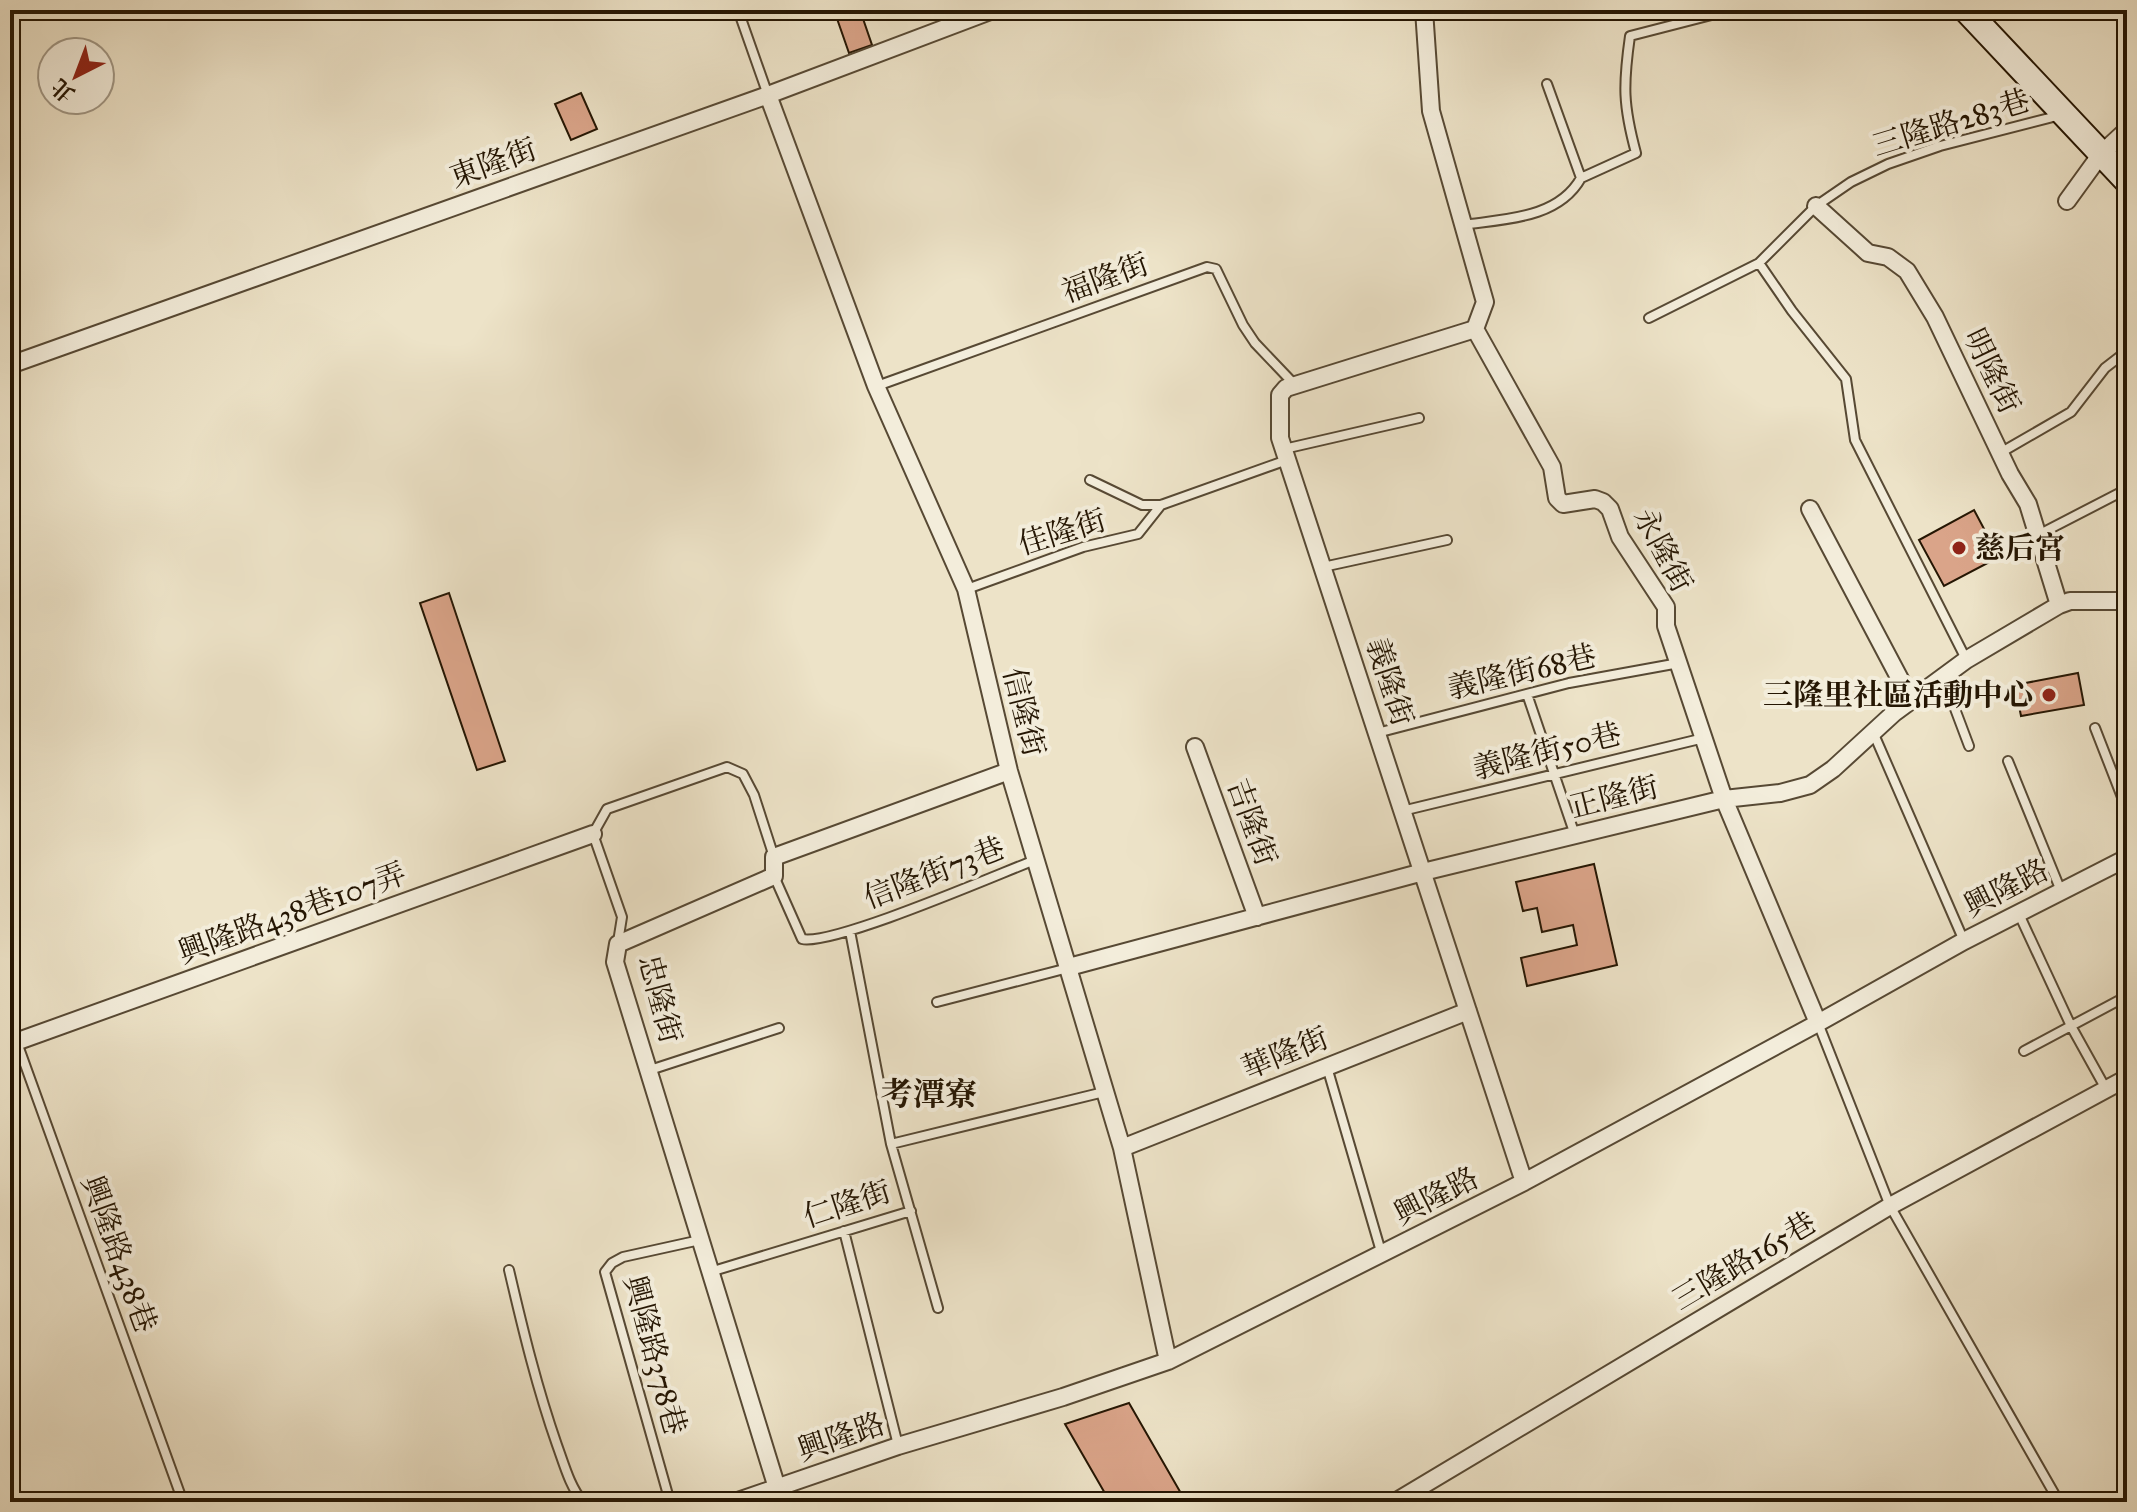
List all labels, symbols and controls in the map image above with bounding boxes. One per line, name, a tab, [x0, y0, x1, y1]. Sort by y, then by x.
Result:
north arrow	[36, 36, 116, 116]
text: 北	[46, 73, 80, 108]
street label: 三隆路283巷	[1868, 82, 2034, 164]
street label: 東隆街	[445, 131, 541, 195]
street label: 福隆街	[1057, 246, 1153, 310]
street label: 明隆街	[1956, 323, 2028, 419]
street label: 佳隆街	[1014, 502, 1110, 562]
street label: 永隆街	[1626, 502, 1700, 598]
place label: 慈后宮	[1975, 530, 2065, 566]
marker: 慈后宮	[1950, 539, 1968, 557]
street label: 義隆街	[1359, 634, 1421, 730]
street label: 義隆街68巷	[1444, 637, 1600, 707]
street label: 信隆街	[996, 664, 1052, 760]
place label: 三隆里社區活動中心	[1763, 677, 2033, 713]
marker: 三隆里社區活動中心	[2040, 686, 2058, 704]
street label: 義隆街50巷	[1469, 715, 1625, 787]
street label: 正隆街	[1566, 769, 1662, 825]
street label: 吉隆街	[1220, 774, 1284, 870]
street label: 信隆街73巷	[858, 830, 1010, 916]
street label: 興隆路	[1958, 852, 2054, 924]
street label: 興隆路438巷107弄	[173, 855, 411, 971]
street label: 忠隆街	[631, 951, 689, 1047]
street label: 華隆街	[1237, 1019, 1333, 1087]
district label: 考潭寮	[881, 1075, 977, 1114]
street label: 興隆路	[1388, 1160, 1484, 1232]
street label: 興隆路438巷	[74, 1170, 164, 1338]
street label: 仁隆街	[799, 1173, 895, 1235]
street label: 三隆路165巷	[1666, 1204, 1822, 1318]
street label: 興隆路378巷	[616, 1271, 694, 1439]
street label: 興隆路	[793, 1405, 889, 1469]

